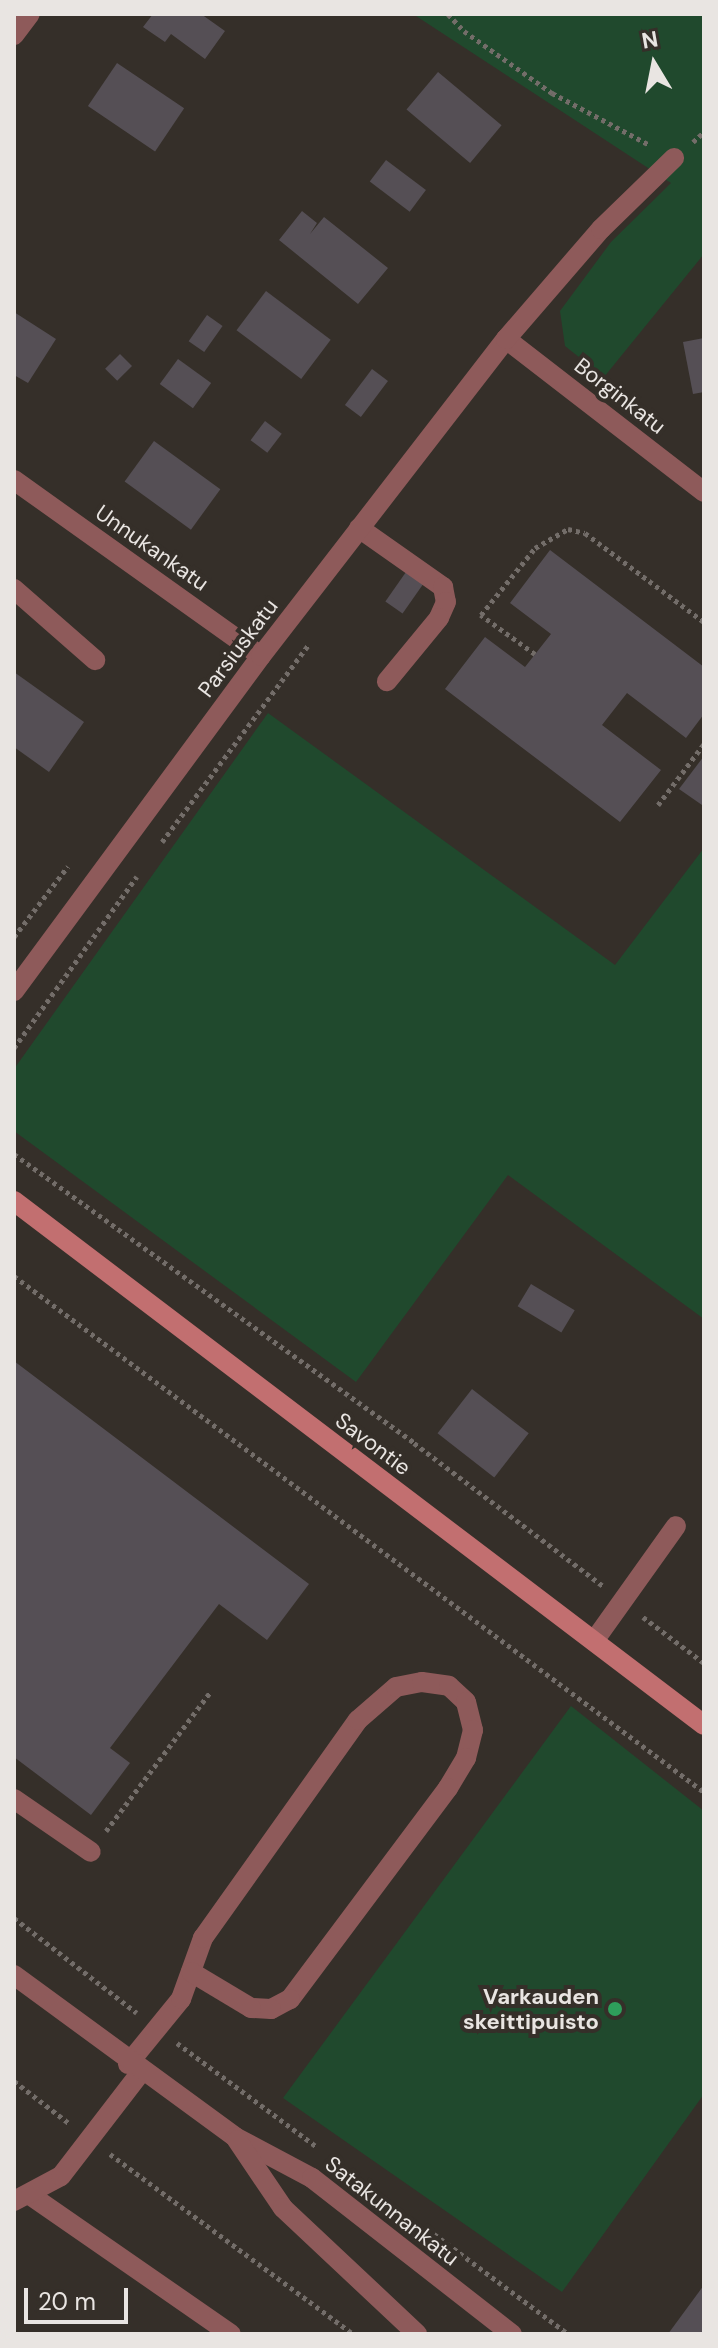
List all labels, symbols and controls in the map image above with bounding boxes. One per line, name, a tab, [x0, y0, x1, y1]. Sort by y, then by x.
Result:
north arrow	[614, 24, 694, 104]
text: N	[639, 24, 660, 56]
street label: Borginkatu	[569, 352, 671, 440]
street label: Unnukankatu	[90, 499, 214, 597]
street label: Parsiuskatu	[192, 594, 284, 702]
street label: Savontie	[330, 1407, 416, 1481]
place label: Varkauden skeittipuisto	[463, 1983, 599, 2034]
marker: Varkauden skeittipuisto	[606, 2000, 624, 2018]
street label: Satakunnankatu	[320, 2151, 464, 2271]
scale bar	[28, 2272, 132, 2322]
text: 20 m	[38, 2286, 96, 2317]

